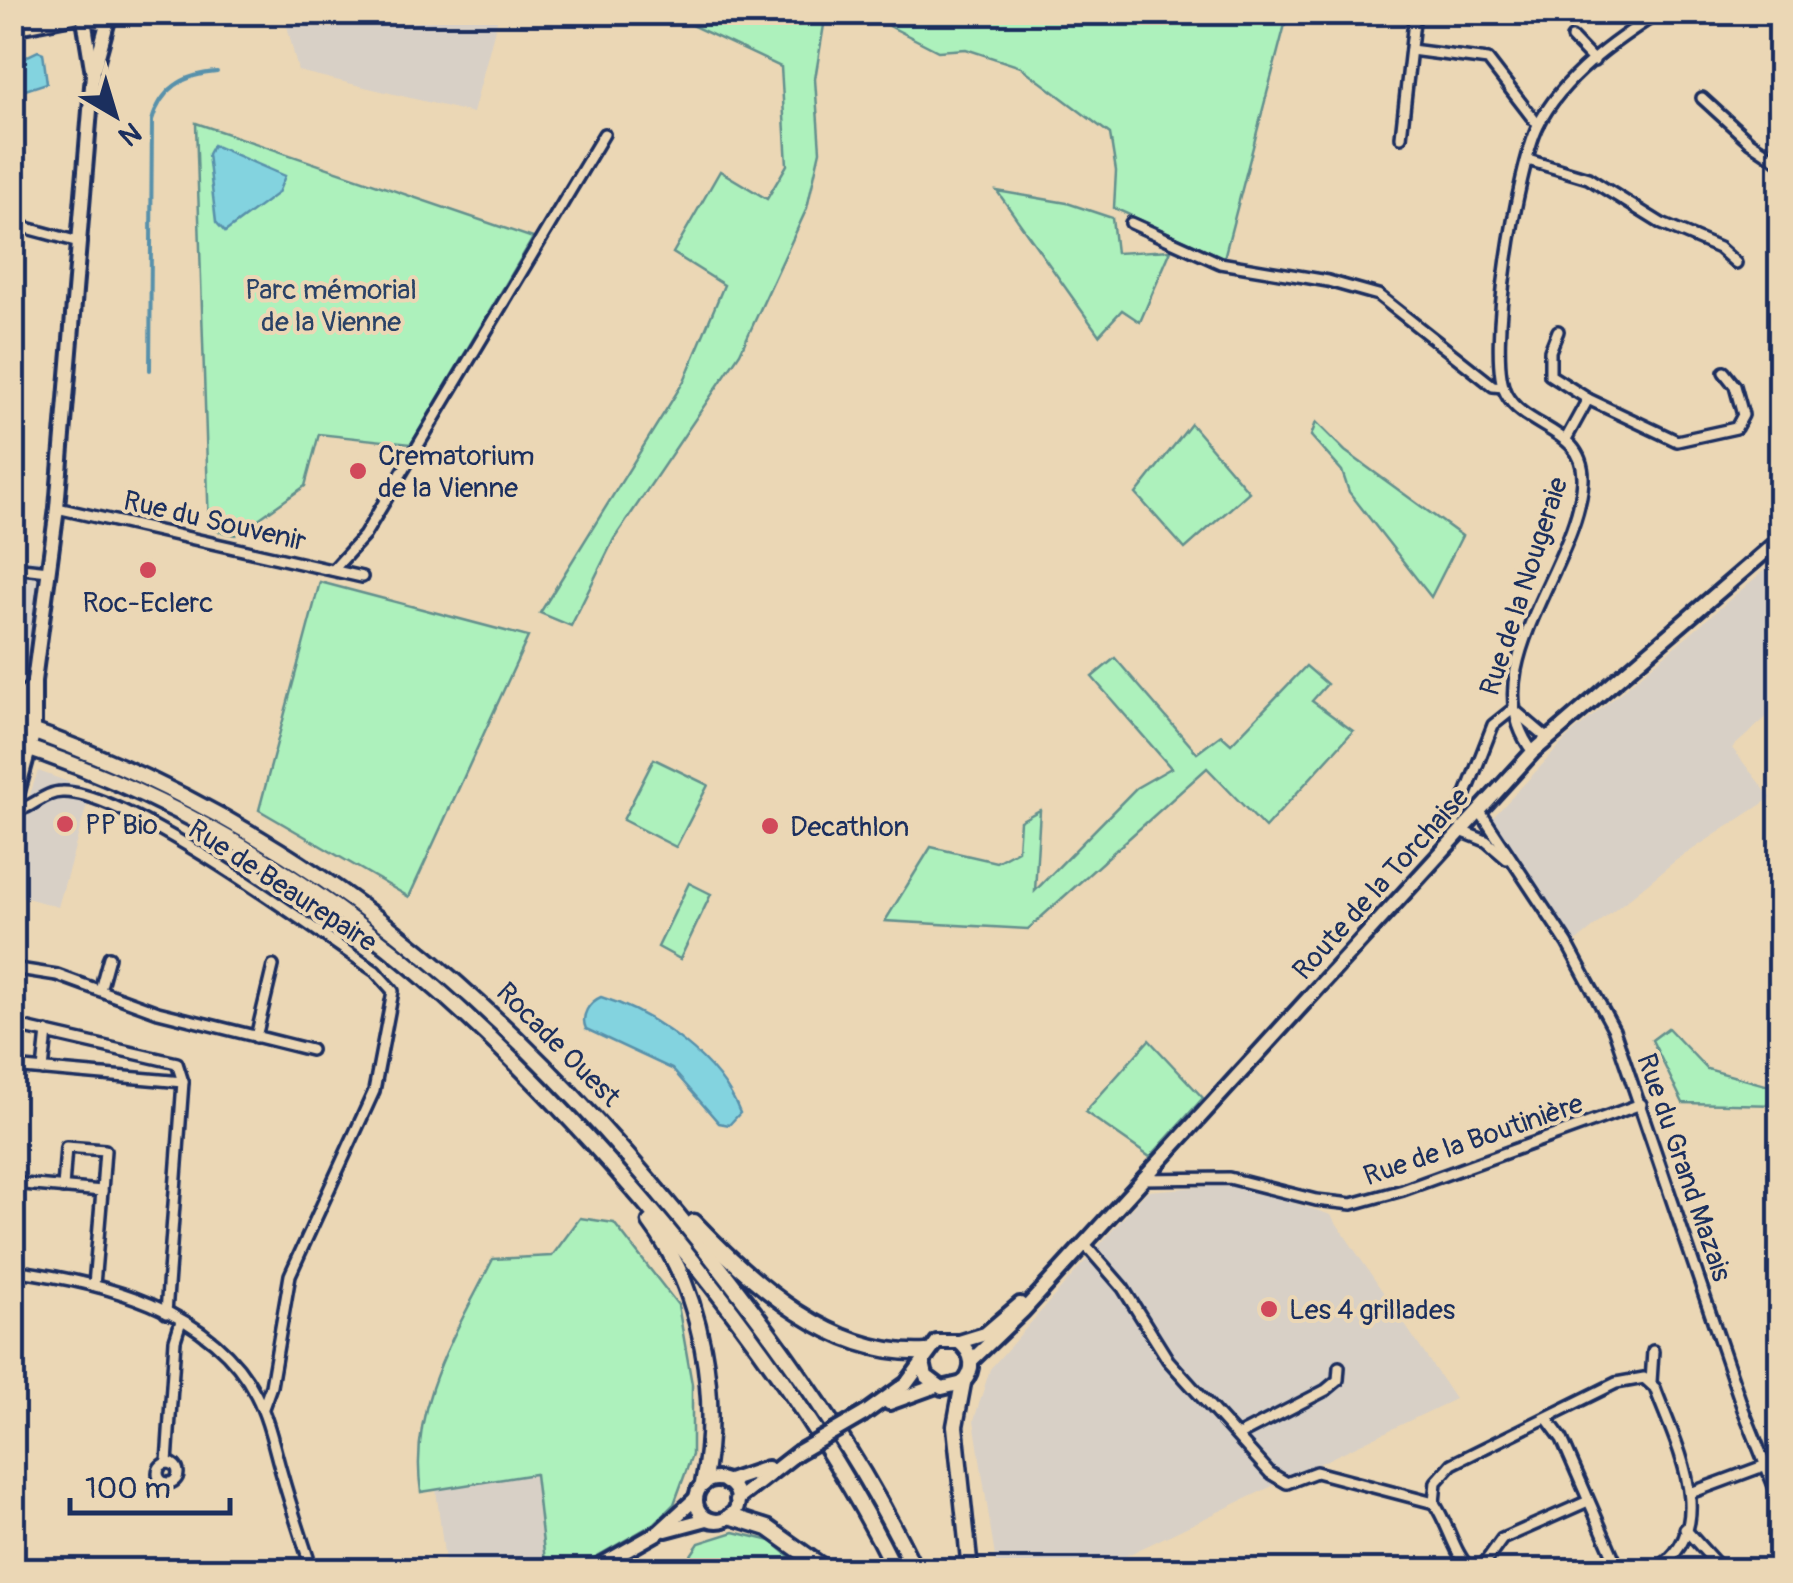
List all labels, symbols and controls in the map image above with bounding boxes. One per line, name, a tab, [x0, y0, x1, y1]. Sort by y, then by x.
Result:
north arrow	[65, 65, 165, 165]
text: N	[111, 114, 148, 153]
park label: Parc mémorial de la Vienne	[245, 273, 417, 340]
place label: Crematorium de la Vienne	[378, 439, 535, 506]
marker: Crematorium de la Vienne	[347, 460, 369, 482]
street label: Rue de la Nougeraie	[1473, 473, 1576, 700]
street label: Rue du Souvenir	[120, 483, 309, 559]
marker: Roc-Eclerc	[137, 559, 159, 581]
place label: Roc-Eclerc	[83, 586, 213, 621]
street label: Route de la Torchaise	[1285, 780, 1477, 988]
place label: PP Bio	[85, 808, 158, 843]
place label: Decathlon	[790, 810, 909, 845]
street label: Rue de Beaurepaire	[181, 812, 383, 960]
marker: PP Bio	[54, 813, 76, 835]
marker: Decathlon	[759, 815, 781, 837]
street label: Rocade Ouest	[488, 975, 628, 1115]
street label: Rue du Grand Mazais	[1628, 1049, 1739, 1287]
street label: Rue de la Boutinière	[1359, 1086, 1588, 1194]
place label: Les 4 grillades	[1289, 1293, 1456, 1328]
marker: Les 4 grillades	[1258, 1298, 1280, 1320]
scale bar	[70, 1453, 230, 1515]
text: 100 m	[85, 1470, 171, 1507]

